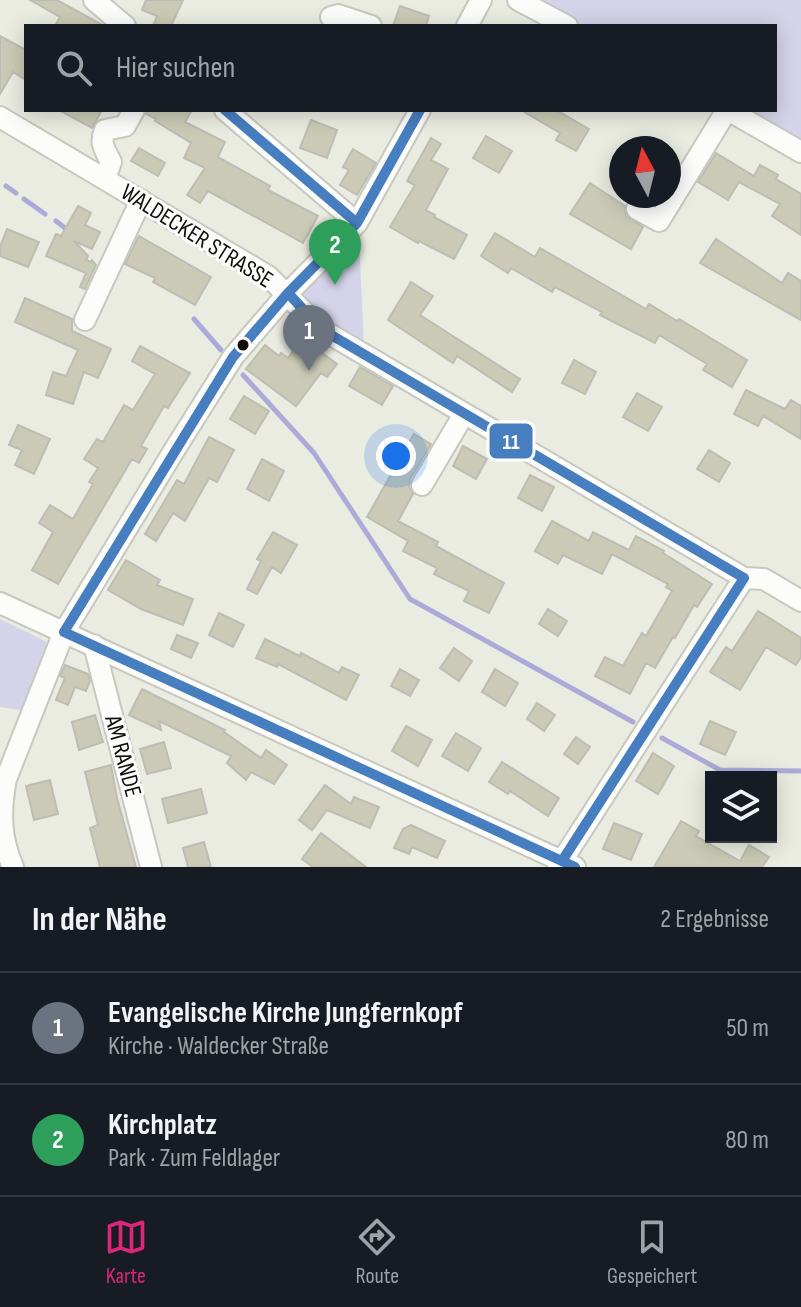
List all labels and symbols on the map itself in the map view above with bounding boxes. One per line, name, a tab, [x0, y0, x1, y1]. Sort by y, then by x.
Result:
north arrow	[609, 136, 681, 208]
street label: WALDECKER STRASSE	[116, 178, 278, 294]
pin: 2	[309, 219, 361, 285]
pin: 1	[283, 305, 335, 371]
unlabelled marker	[235, 337, 251, 353]
line badge: 11	[488, 422, 534, 460]
text: 11	[502, 429, 520, 456]
your location	[376, 436, 416, 476]
street label: AM RANDE	[98, 711, 148, 800]

